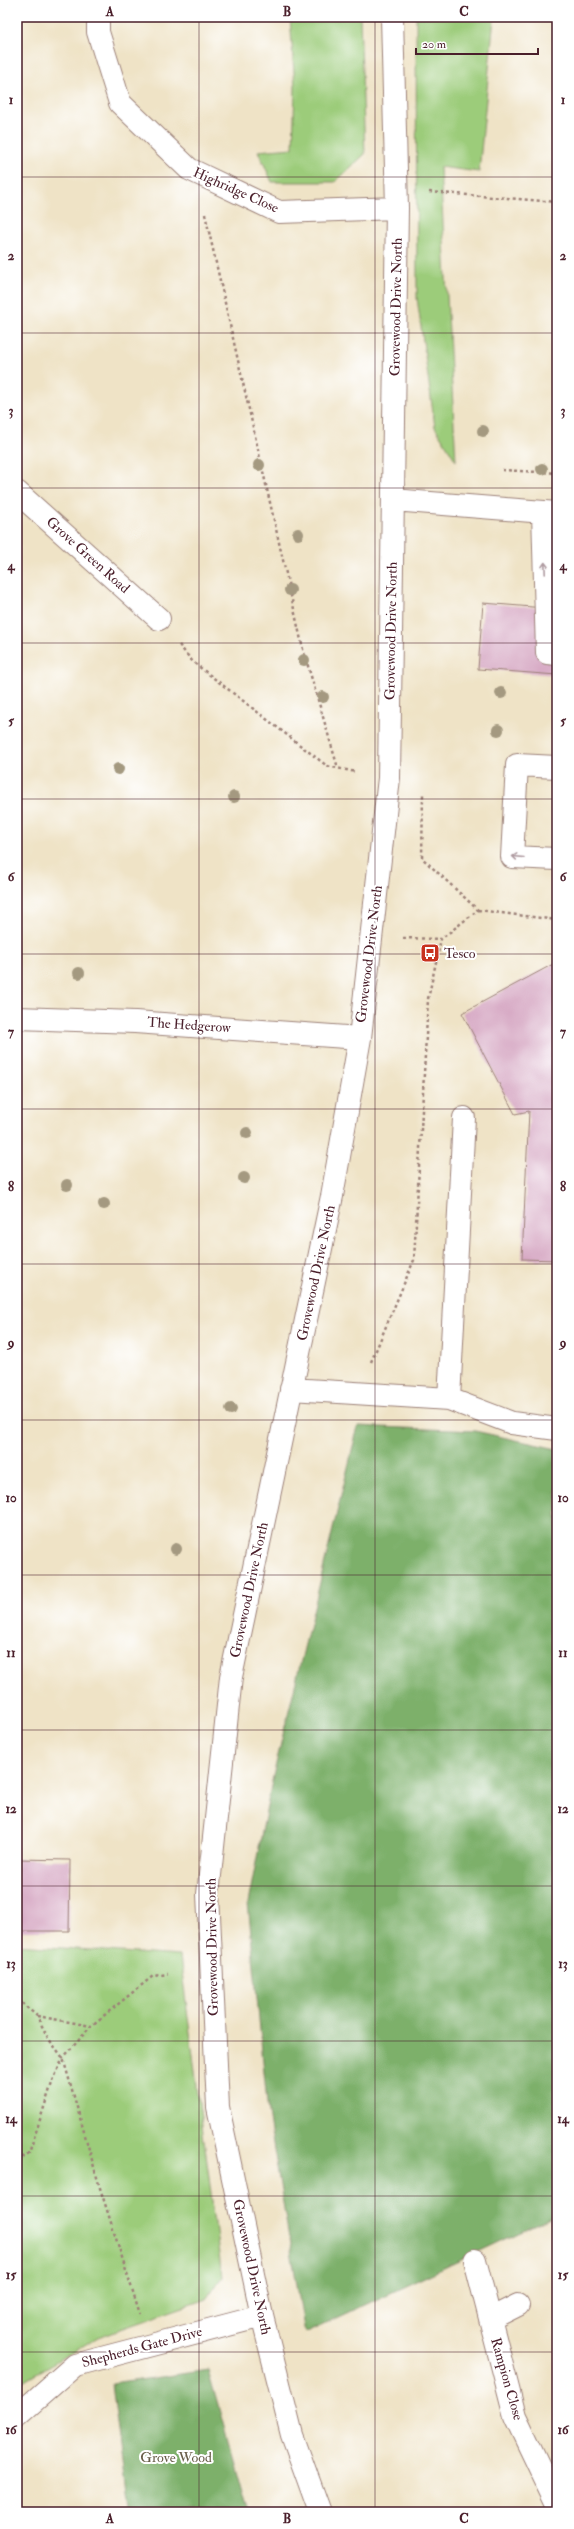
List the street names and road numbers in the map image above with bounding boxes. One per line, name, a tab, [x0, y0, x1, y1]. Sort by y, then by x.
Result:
street label: Highridge Close	[190, 164, 282, 217]
street label: Grovewood Drive North	[386, 237, 406, 376]
street label: Grove Green Road	[43, 513, 133, 597]
street label: Grovewood Drive North	[381, 561, 401, 700]
street label: Grovewood Drive North	[352, 884, 386, 1024]
street label: The Hedgerow	[147, 1014, 232, 1036]
street label: Grovewood Drive North	[293, 1203, 339, 1342]
street label: Grovewood Drive North	[226, 1520, 272, 1659]
street label: Grovewood Drive North	[202, 1877, 222, 2016]
street label: Grovewood Drive North	[229, 2198, 275, 2337]
street label: Shepherds Gate Drive	[80, 2323, 204, 2372]
street label: Rampion Close	[486, 2336, 527, 2423]

